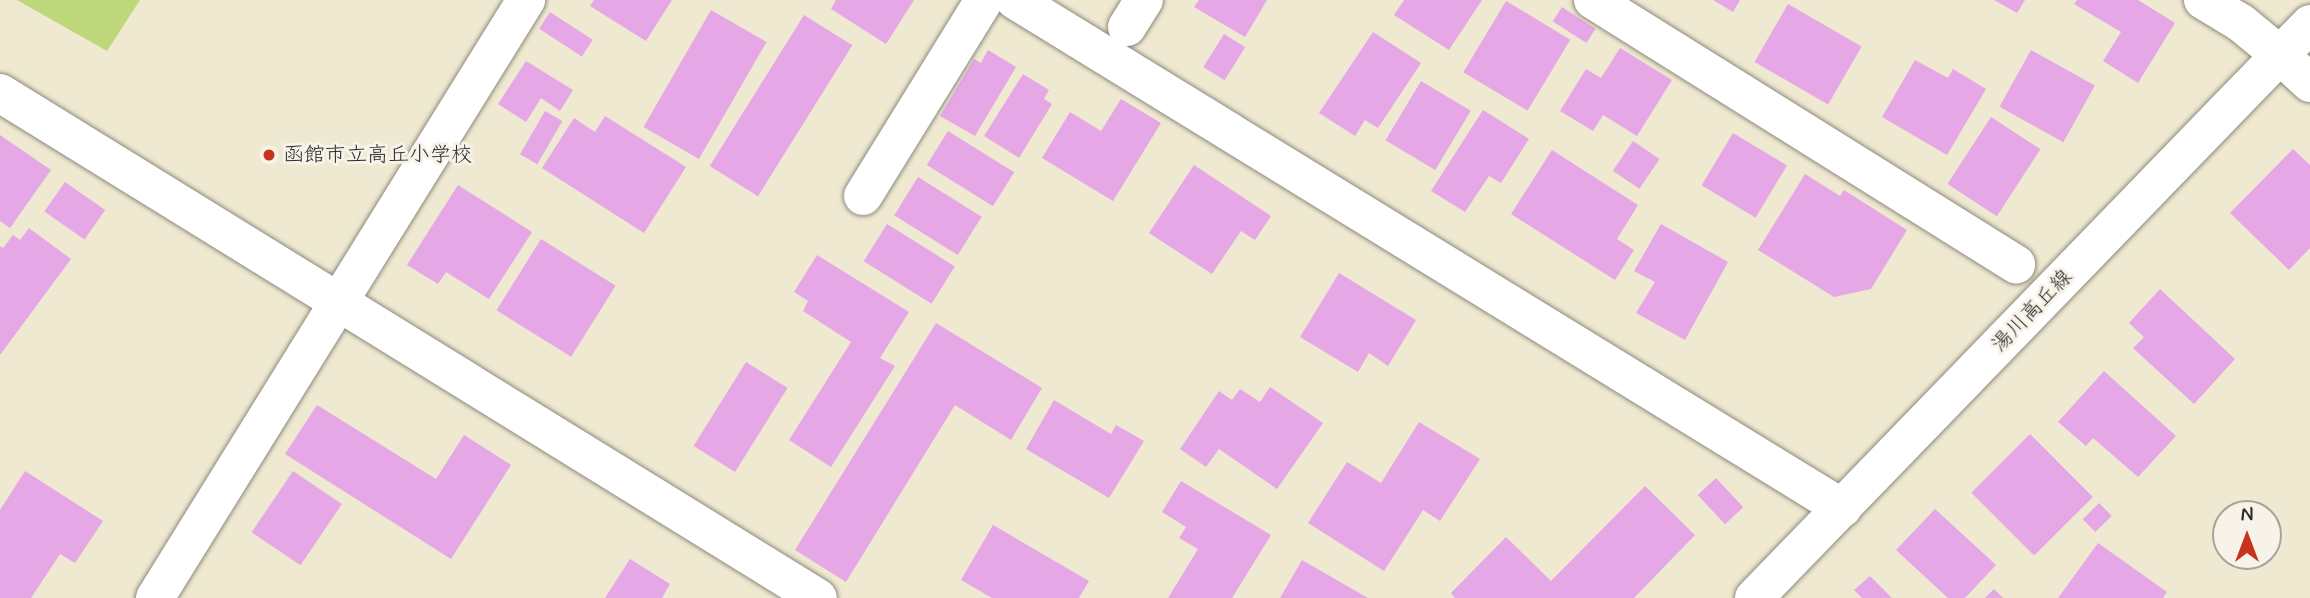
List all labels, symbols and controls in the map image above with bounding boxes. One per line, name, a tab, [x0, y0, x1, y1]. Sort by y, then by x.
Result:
place label: 函館市立高丘小学校	[283, 142, 472, 168]
marker: 函館市立高丘小学校	[261, 147, 277, 163]
street label: 湯川高丘線	[1986, 264, 2078, 358]
north arrow	[2212, 500, 2282, 570]
text: N	[2241, 503, 2253, 528]

